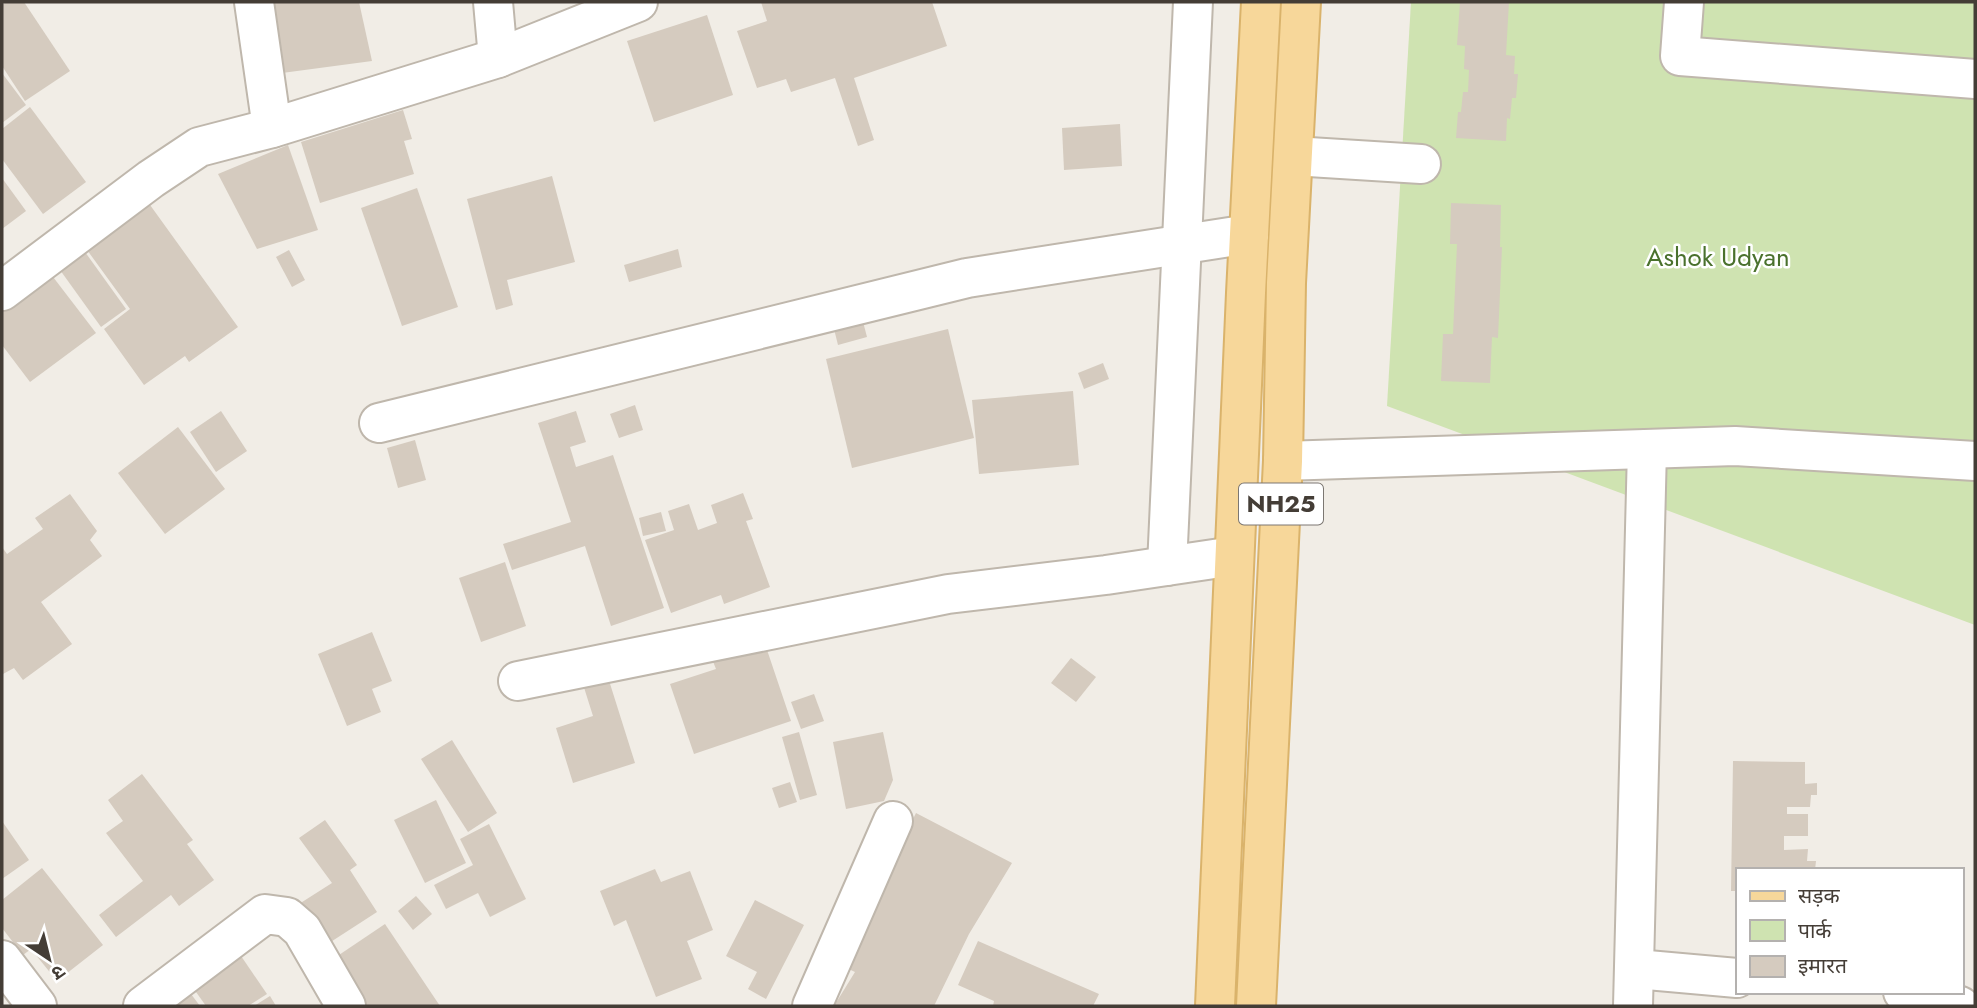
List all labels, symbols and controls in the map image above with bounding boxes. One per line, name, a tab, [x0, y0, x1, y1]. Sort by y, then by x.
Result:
park label: Ashok Udyan	[1646, 238, 1790, 276]
road number: NH25	[1239, 484, 1323, 524]
legend	[1736, 868, 1963, 994]
text: सड़क	[1798, 881, 1840, 911]
text: पार्क	[1798, 916, 1832, 946]
north arrow	[14, 924, 84, 994]
text: इमारत	[1798, 951, 1848, 981]
text: उ	[45, 958, 71, 987]

